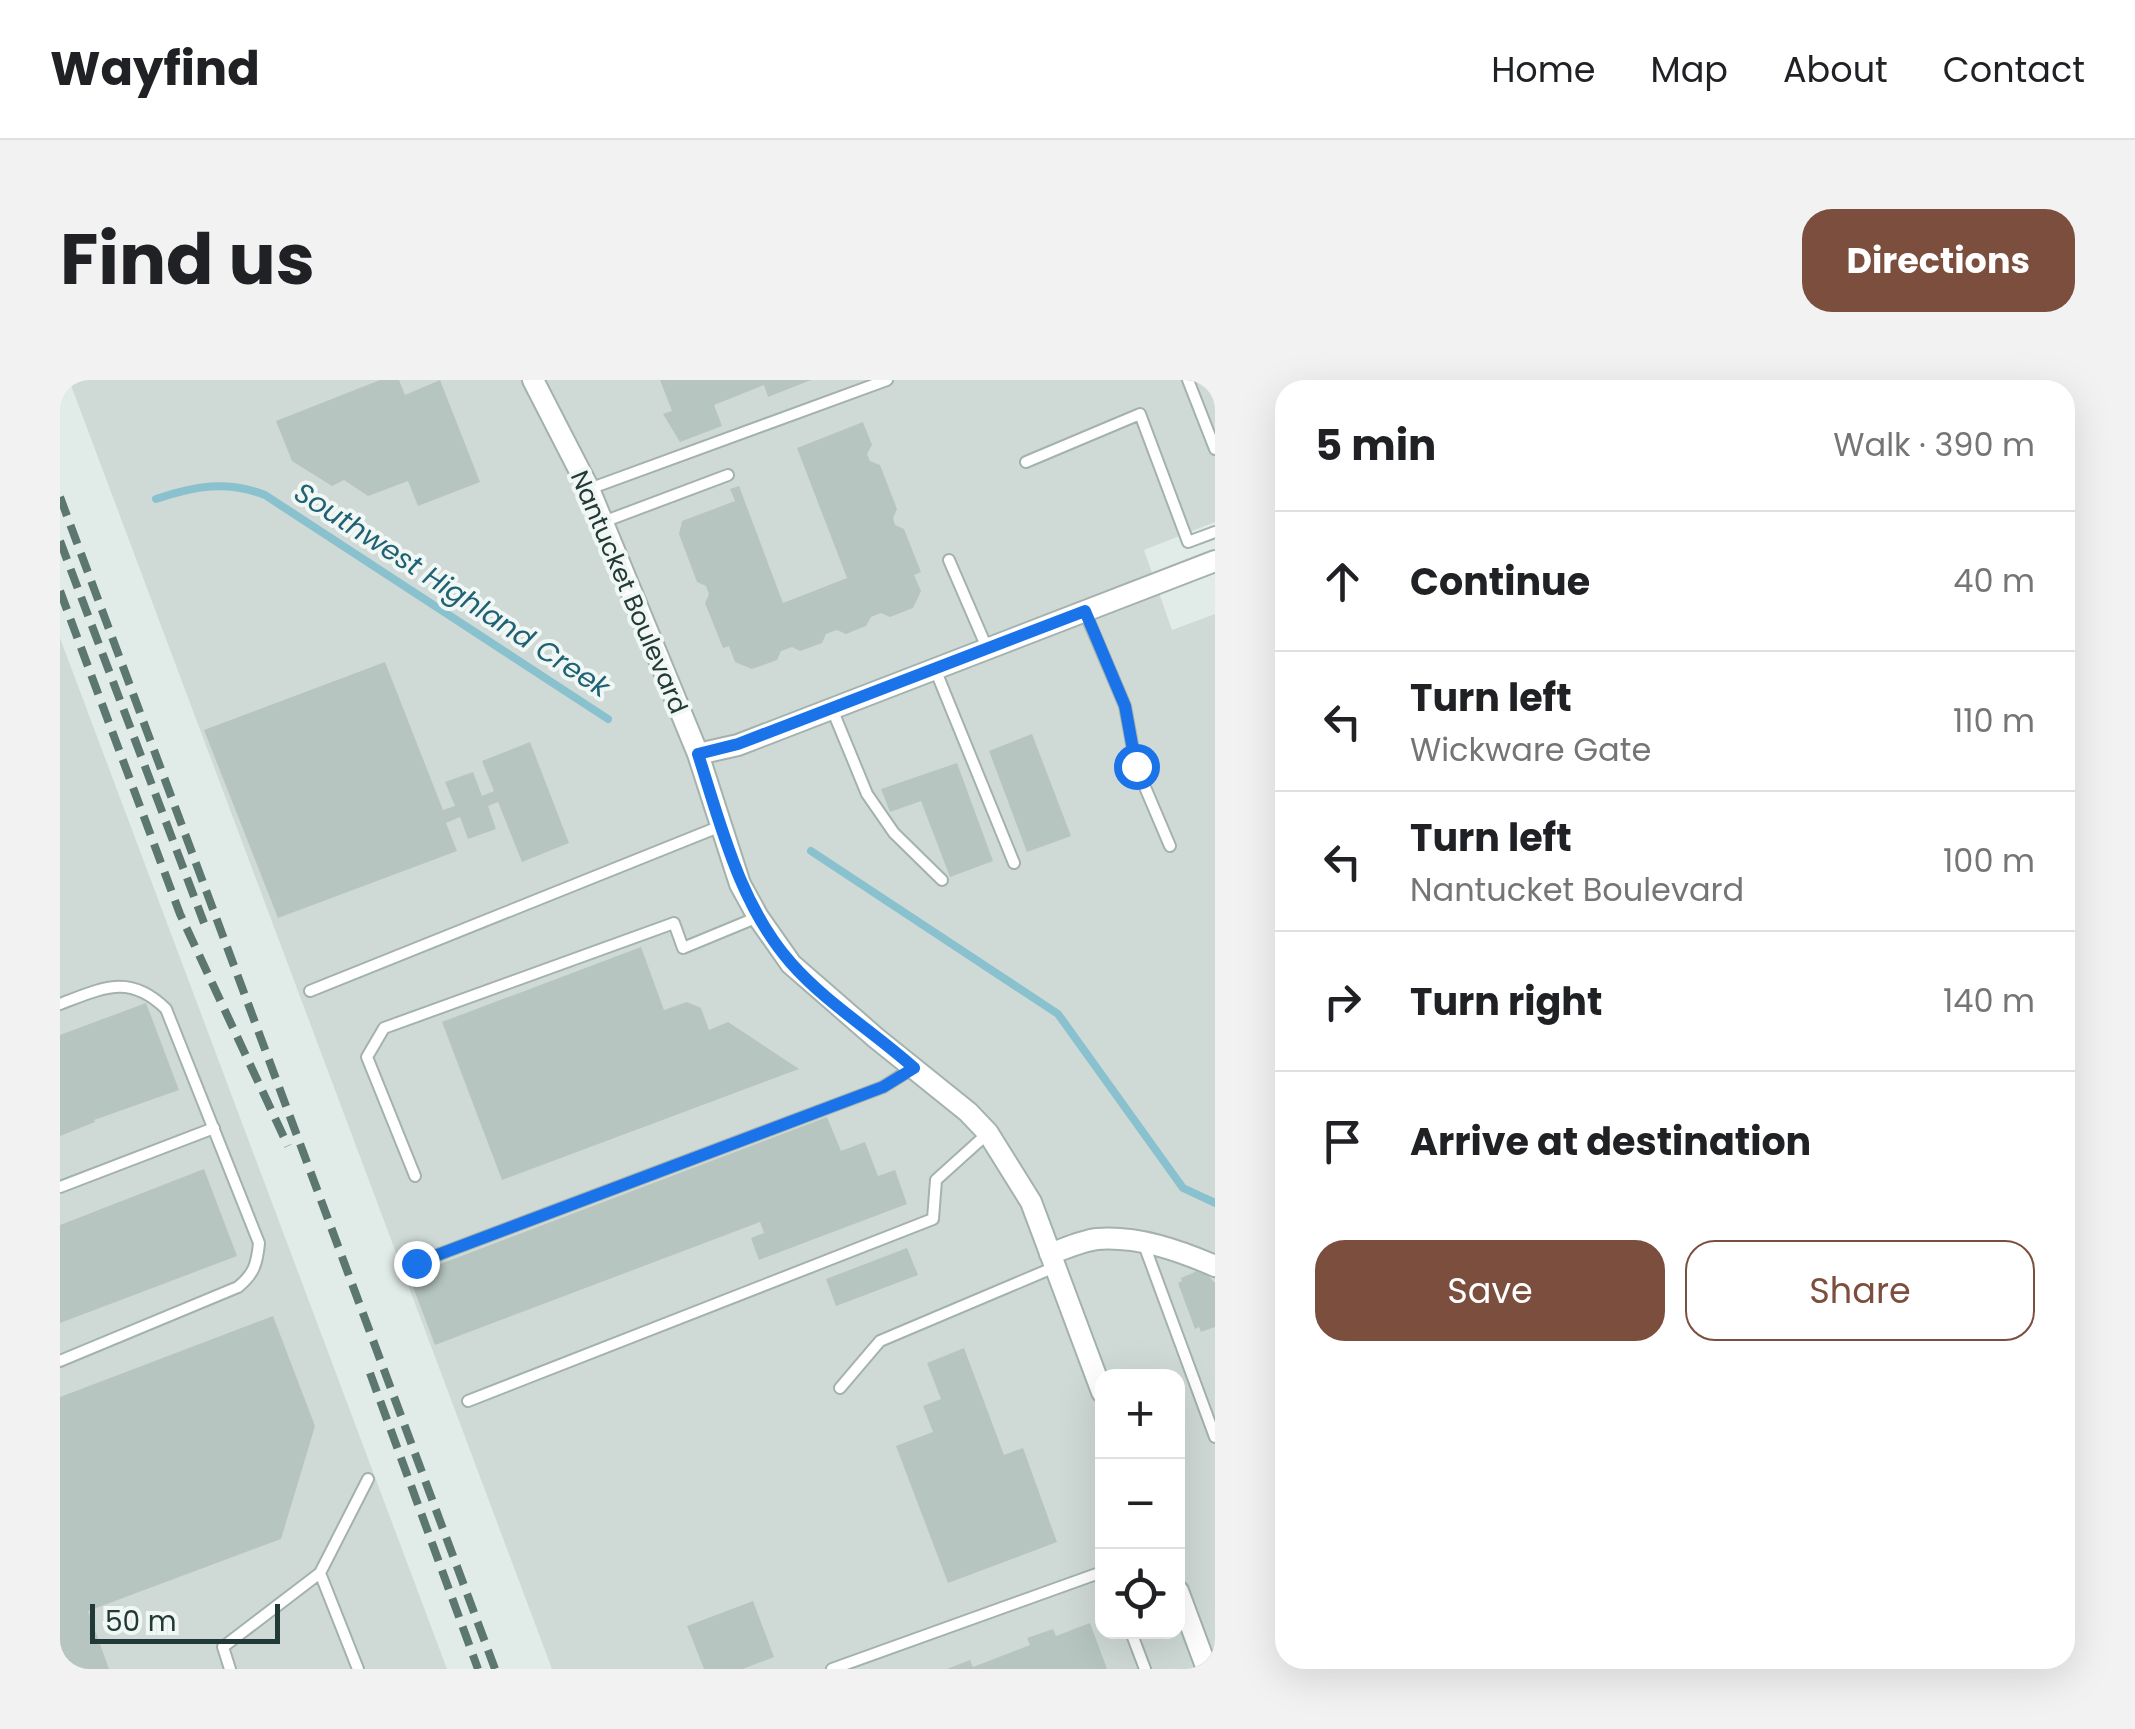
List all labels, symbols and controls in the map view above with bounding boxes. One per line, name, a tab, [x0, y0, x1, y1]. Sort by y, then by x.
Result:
text: Wayfind	[50, 35, 260, 102]
text: Home	[1491, 45, 1596, 94]
text: Map	[1651, 45, 1728, 94]
text: About	[1783, 45, 1888, 94]
text: Contact	[1943, 45, 2085, 94]
button: Directions	[1802, 209, 2075, 312]
text: Find us	[60, 210, 315, 309]
text: 5 min	[1315, 416, 1436, 475]
text: Walk · 390 m	[1833, 422, 2035, 467]
street label: Nantucket Boulevard	[562, 465, 696, 719]
water label: Southwest Highland Creek	[287, 473, 619, 708]
icon: ahead	[1315, 554, 1370, 609]
text: Continue	[1410, 555, 1590, 608]
text: 40 m	[1953, 558, 2035, 603]
text: Turn left	[1410, 671, 1572, 724]
icon: left	[1315, 694, 1370, 749]
text: 110 m	[1953, 698, 2035, 743]
text: Wickware Gate	[1410, 727, 1651, 772]
route start	[1114, 744, 1160, 790]
text: Turn left	[1410, 811, 1572, 864]
icon: left	[1315, 834, 1370, 889]
text: 100 m	[1943, 838, 2035, 883]
text: Nantucket Boulevard	[1410, 867, 1744, 912]
icon: right	[1315, 974, 1370, 1029]
text: Turn right	[1410, 975, 1602, 1028]
text: 140 m	[1943, 978, 2035, 1023]
icon: arrive	[1315, 1114, 1370, 1169]
text: Arrive at destination	[1410, 1115, 1811, 1168]
button: Save	[1315, 1240, 1665, 1341]
button: Share	[1685, 1240, 2035, 1341]
route end	[394, 1241, 440, 1287]
map controls	[1095, 1369, 1185, 1639]
button: +	[1095, 1369, 1185, 1459]
button: −	[1095, 1459, 1185, 1549]
button: locate	[1095, 1549, 1185, 1639]
scale bar	[90, 1599, 280, 1644]
text: 50 m	[105, 1602, 176, 1641]

